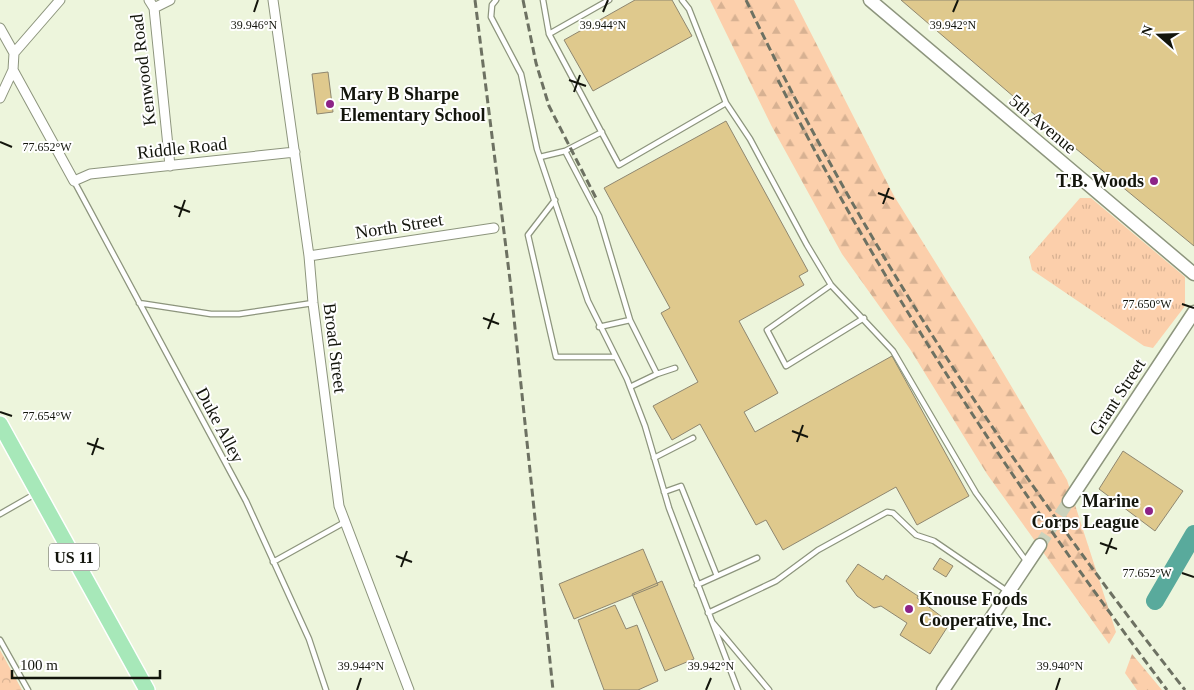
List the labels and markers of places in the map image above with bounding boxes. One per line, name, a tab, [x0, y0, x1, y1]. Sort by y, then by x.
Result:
place label: Mary B Sharpe Elementary School	[340, 84, 486, 125]
marker: Mary B Sharpe Elementary School	[324, 98, 336, 110]
place label: T.B. Woods	[1056, 171, 1144, 191]
marker: T.B. Woods	[1148, 175, 1160, 187]
place label: Marine Corps League	[1032, 491, 1139, 532]
marker: Marine Corps League	[1143, 505, 1155, 517]
place label: Knouse Foods Cooperative, Inc.	[919, 589, 1051, 630]
marker: Knouse Foods Cooperative, Inc.	[903, 603, 915, 615]

